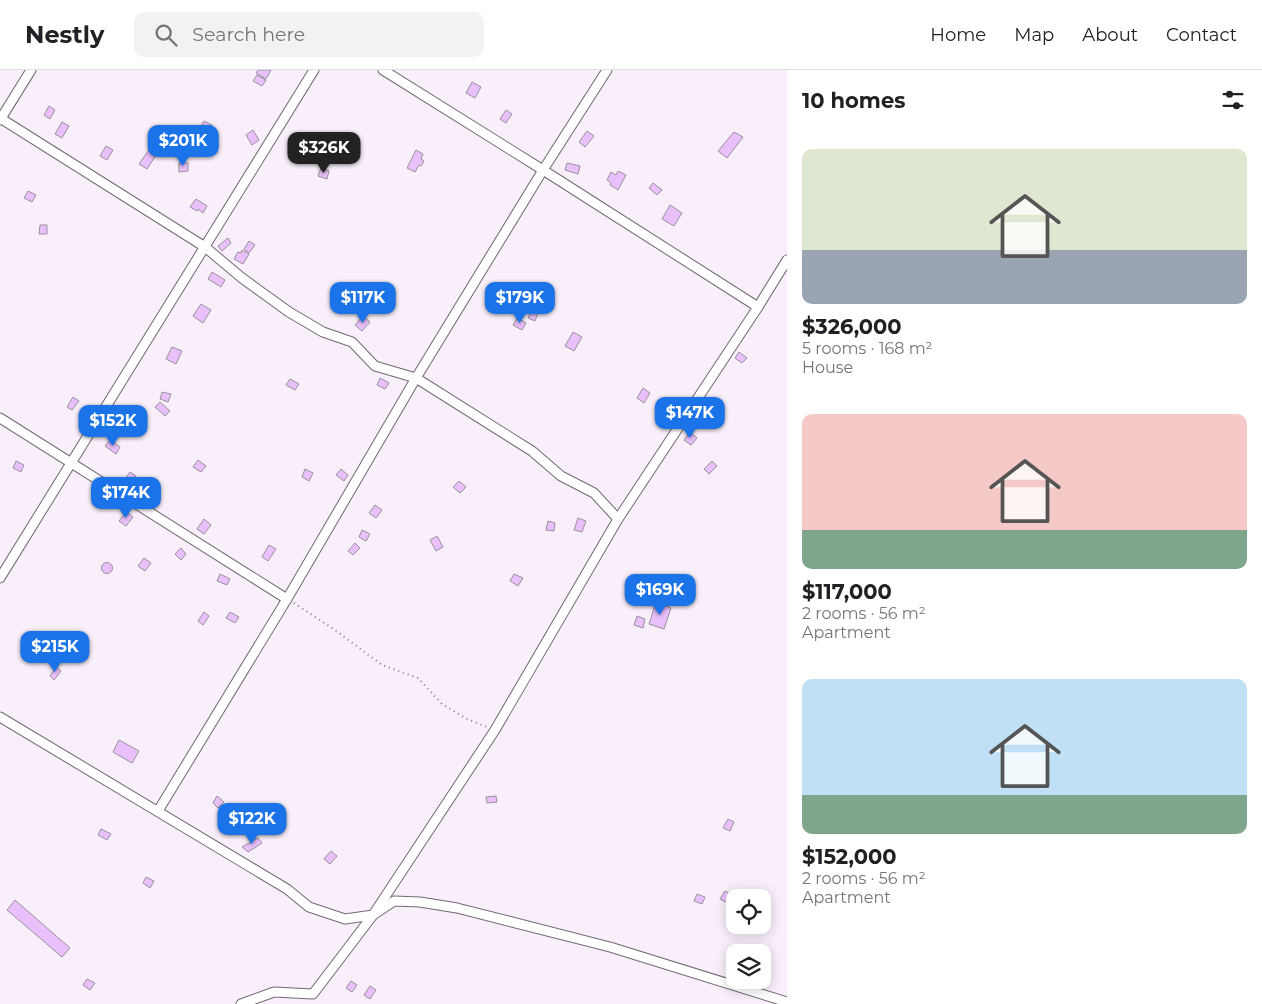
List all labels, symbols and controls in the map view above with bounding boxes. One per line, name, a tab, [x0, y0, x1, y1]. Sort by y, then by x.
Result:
search box	[134, 12, 484, 57]
text: Nestly	[25, 20, 104, 49]
icon: search	[152, 21, 180, 49]
text: Search here	[192, 23, 305, 46]
text: Home	[930, 24, 986, 46]
text: Map	[1014, 24, 1054, 46]
text: About	[1082, 24, 1138, 46]
text: Contact	[1166, 24, 1237, 46]
icon: filters	[1219, 86, 1247, 114]
text: 10 homes	[802, 88, 905, 113]
pin: $201K	[148, 124, 218, 167]
text: $201K	[159, 131, 207, 150]
pin: $326K	[289, 132, 359, 174]
text: $326K	[298, 138, 350, 157]
icon: home	[980, 181, 1070, 271]
pin: $117K	[328, 282, 398, 324]
pin: $179K	[485, 282, 555, 324]
text: $117K	[341, 288, 385, 307]
text: $179K	[496, 288, 544, 307]
text: $326,000	[802, 314, 902, 339]
text: 5 rooms · 168 m²	[802, 339, 933, 358]
text: House	[802, 358, 853, 377]
pin: $147K	[655, 396, 725, 439]
text: $147K	[666, 403, 714, 422]
pin: $152K	[78, 404, 148, 447]
text: $152K	[89, 411, 137, 430]
icon: home	[980, 446, 1070, 536]
pin: $174K	[91, 476, 161, 519]
text: $174K	[102, 483, 150, 502]
pin: $169K	[625, 574, 695, 616]
text: $117,000	[802, 579, 892, 604]
text: $169K	[636, 580, 684, 599]
text: 2 rooms · 56 m²	[802, 604, 926, 623]
text: Apartment	[802, 623, 891, 642]
pin: $215K	[20, 630, 90, 673]
text: $215K	[31, 637, 79, 656]
icon: home	[980, 711, 1070, 801]
pin: $122K	[217, 802, 287, 845]
text: $122K	[228, 809, 276, 828]
text: $152,000	[802, 844, 896, 869]
text: 2 rooms · 56 m²	[802, 869, 926, 888]
text: Apartment	[802, 888, 891, 907]
map controls	[726, 889, 771, 989]
button: locate	[726, 889, 771, 934]
button: layers	[726, 944, 771, 989]

